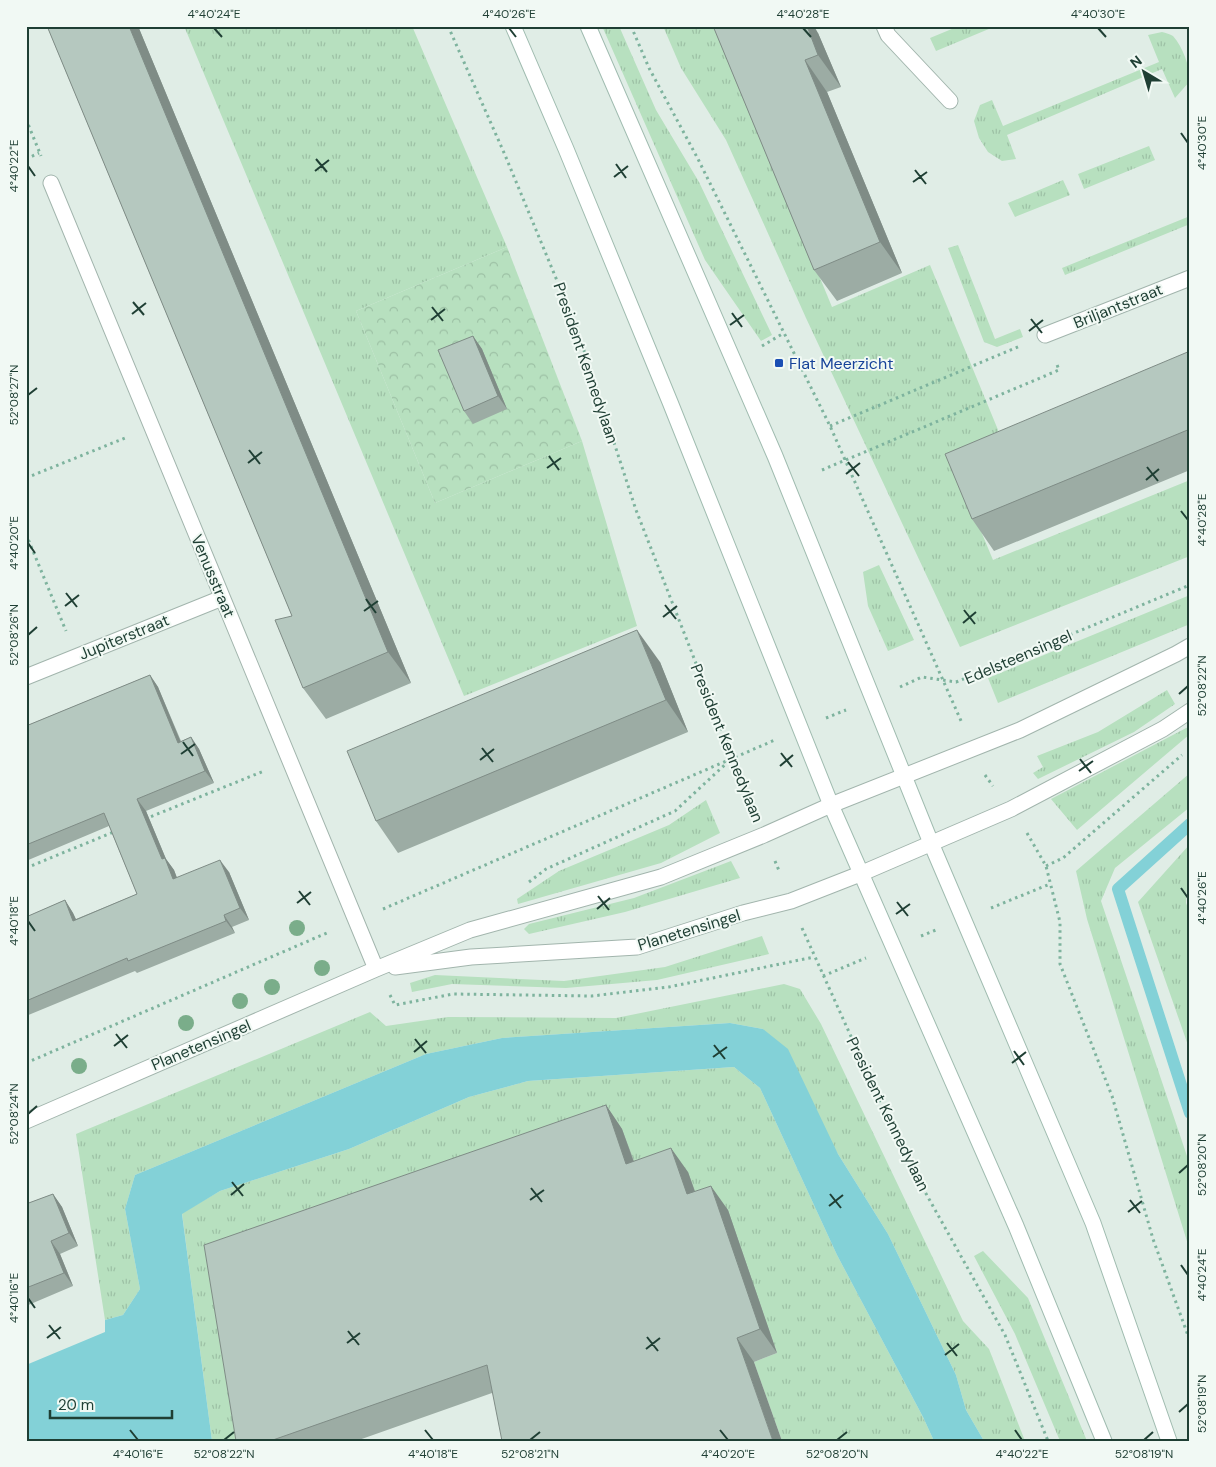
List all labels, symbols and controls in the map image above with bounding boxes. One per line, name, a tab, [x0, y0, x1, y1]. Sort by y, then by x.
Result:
text: 4°40'24"E	[187, 6, 241, 22]
text: 4°40'26"E	[482, 6, 536, 22]
text: 4°40'28"E	[776, 6, 830, 22]
text: 4°40'30"E	[1071, 6, 1125, 22]
north arrow	[1118, 48, 1168, 98]
text: N	[1126, 52, 1146, 72]
text: 4°40'30"E	[1194, 116, 1210, 170]
text: 4°40'22"E	[6, 139, 22, 192]
street label: Briljantstraat	[1070, 279, 1166, 333]
street label: President Kennedylaan	[549, 280, 623, 446]
place label: Flat Meerzicht	[789, 353, 893, 374]
marker: Flat Meerzicht	[773, 357, 785, 369]
text: 52°08'27"N	[6, 365, 22, 425]
text: 4°40'28"E	[1194, 493, 1210, 547]
text: 4°40'20"E	[6, 516, 22, 570]
street label: Venusstraat	[186, 531, 240, 621]
text: 52°08'26"N	[6, 604, 22, 666]
street label: Jupiterstraat	[76, 609, 172, 665]
street label: Edelsteensingel	[961, 625, 1075, 689]
text: 52°08'22"N	[1194, 655, 1210, 717]
street label: President Kennedylaan	[686, 661, 768, 825]
text: 4°40'26"E	[1194, 871, 1210, 925]
text: 4°40'18"E	[6, 896, 22, 946]
street label: Planetensingel	[635, 904, 743, 956]
street label: Planetensingel	[148, 1015, 254, 1075]
street label: President Kennedylaan	[841, 1033, 935, 1195]
text: 52°08'24"N	[6, 1083, 22, 1145]
text: 52°08'20"N	[1194, 1134, 1210, 1196]
text: 4°40'24"E	[1194, 1248, 1210, 1302]
text: 4°40'16"E	[6, 1273, 22, 1323]
text: 52°08'19"N	[1194, 1375, 1210, 1433]
scale bar	[50, 1387, 172, 1419]
text: 20 m	[58, 1395, 94, 1415]
text: 4°40'16"E	[113, 1446, 163, 1462]
text: 52°08'22"N	[193, 1446, 255, 1462]
text: 4°40'18"E	[408, 1446, 458, 1462]
text: 52°08'21"N	[501, 1446, 559, 1462]
text: 4°40'20"E	[701, 1446, 755, 1462]
text: 52°08'20"N	[806, 1446, 868, 1462]
text: 4°40'22"E	[996, 1446, 1049, 1462]
text: 52°08'19"N	[1115, 1446, 1173, 1462]

